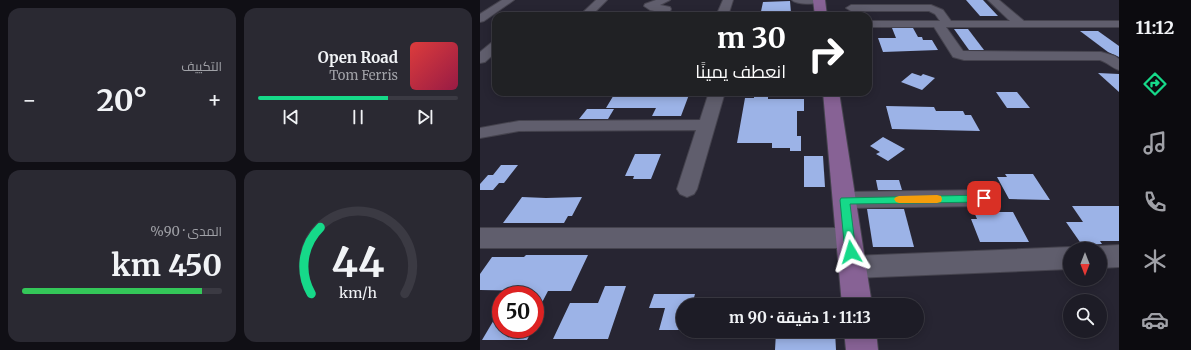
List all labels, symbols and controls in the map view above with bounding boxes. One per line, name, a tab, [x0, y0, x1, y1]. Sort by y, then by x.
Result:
text: 11:12	[1136, 16, 1174, 39]
text: 30 m	[717, 20, 786, 56]
icon: right	[800, 28, 852, 80]
text: Open Road	[318, 48, 398, 67]
text: التكييف	[181, 58, 222, 75]
text: انعطف يمينًا	[695, 60, 786, 83]
text: Tom Ferris	[329, 67, 398, 84]
icon: directions	[1141, 70, 1169, 98]
text: 20°	[97, 81, 147, 119]
text: −	[22, 86, 37, 114]
text: +	[207, 86, 222, 114]
icon: previous	[280, 106, 302, 128]
icon: pause	[347, 106, 369, 128]
icon: next	[414, 106, 436, 128]
icon: music	[1141, 129, 1169, 157]
pin	[967, 181, 1001, 215]
icon: arrive	[973, 187, 995, 209]
icon: phone	[1141, 188, 1169, 216]
text: المدى · 90%	[150, 223, 222, 240]
position arrow	[830, 231, 872, 273]
text: 44	[332, 236, 384, 288]
north arrow	[1063, 242, 1107, 286]
map controls	[1063, 242, 1107, 338]
text: 450 km	[111, 246, 222, 284]
icon: climate	[1141, 247, 1169, 275]
text: km/h	[339, 284, 377, 302]
speed limit sign: 50	[492, 286, 544, 338]
button: search	[1063, 294, 1107, 338]
icon: car	[1141, 306, 1169, 334]
text: 11:13 · 1 دقيقة · 90 m	[729, 308, 871, 327]

